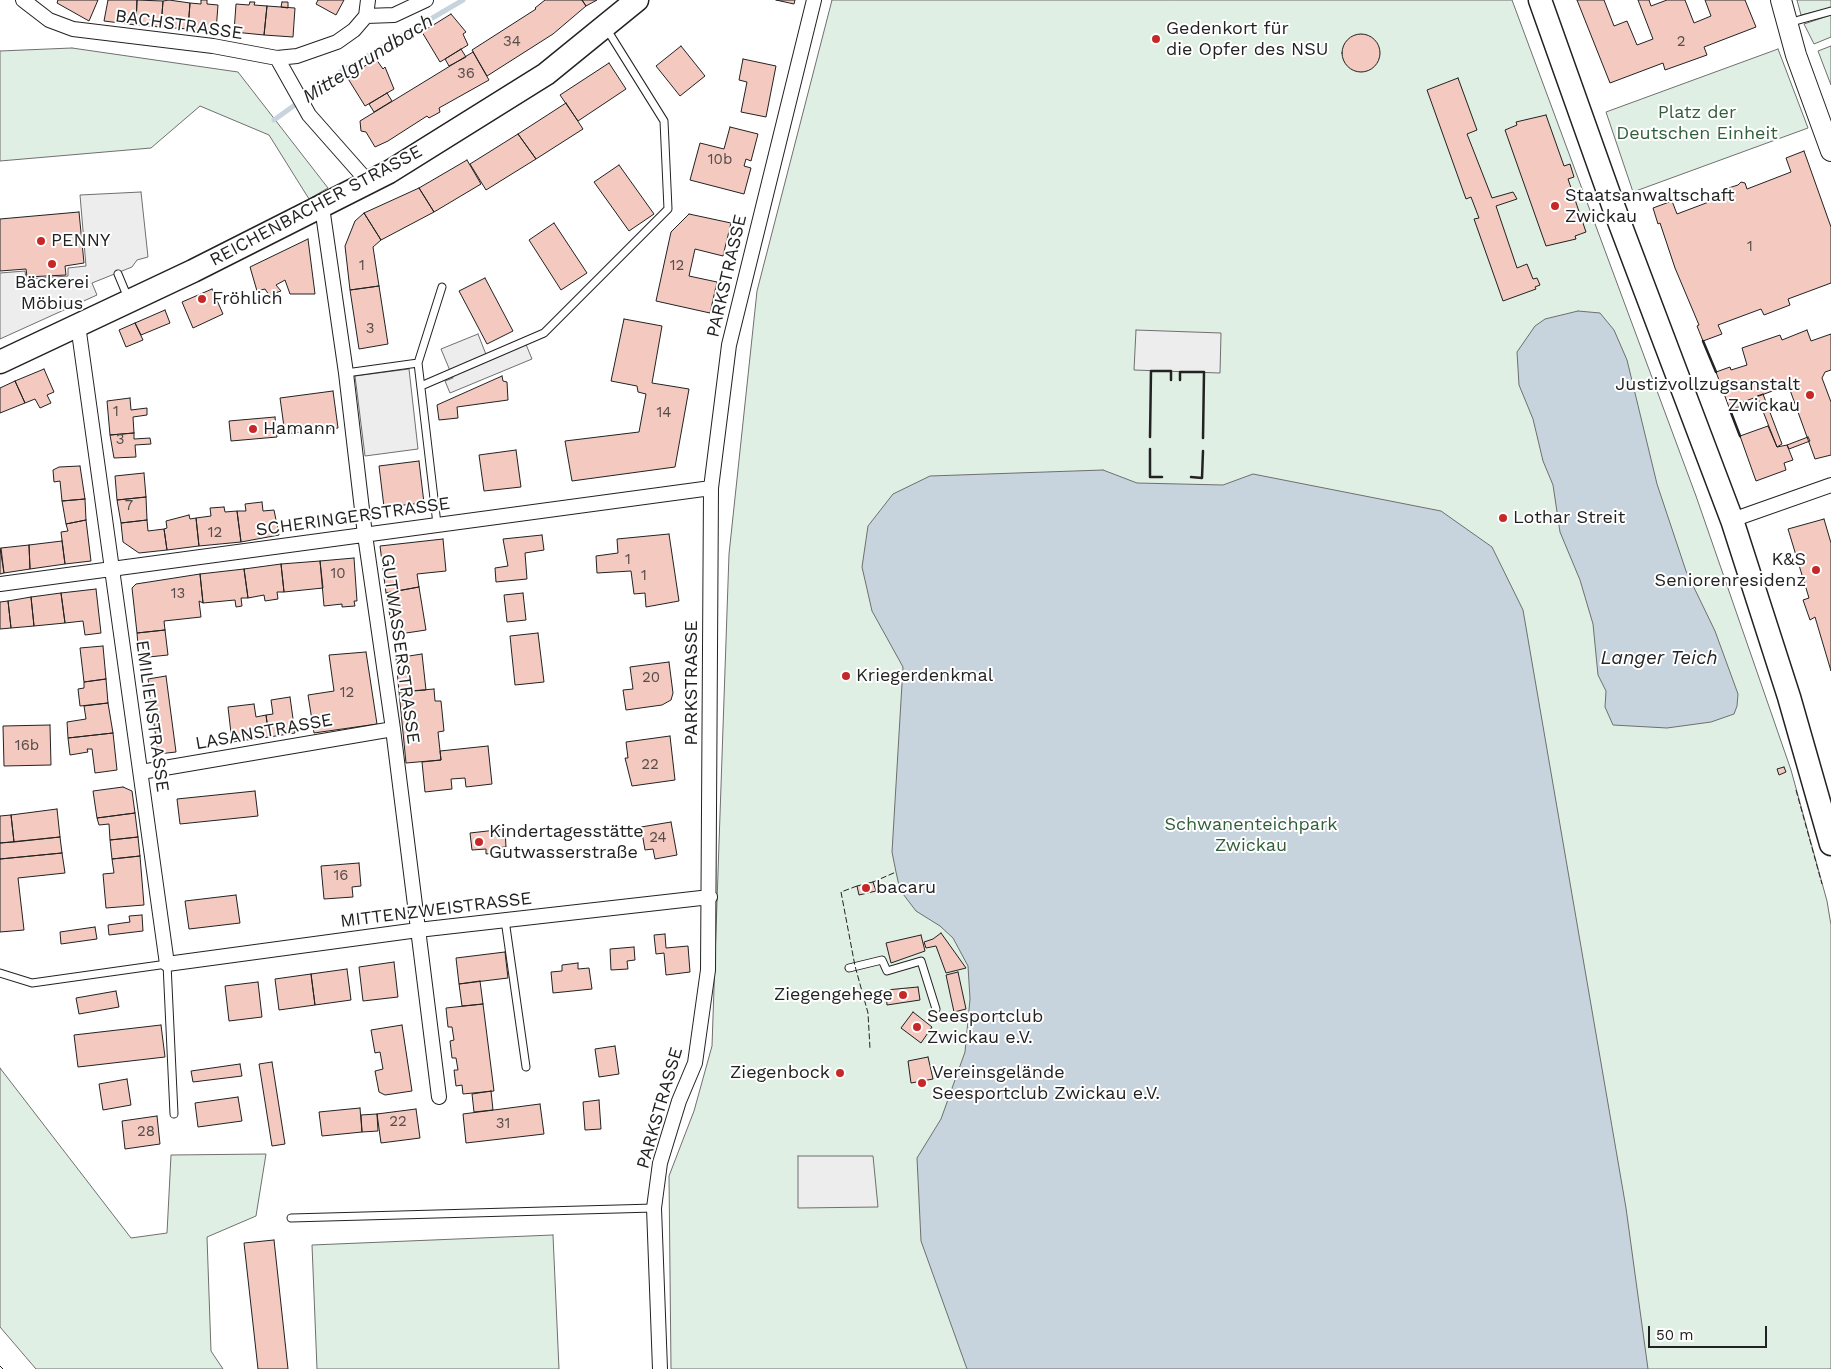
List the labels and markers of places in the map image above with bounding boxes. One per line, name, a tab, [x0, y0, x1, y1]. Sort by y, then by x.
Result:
place label: Gedenkort für die Opfer des NSU	[1166, 18, 1329, 60]
marker: Gedenkort für die Opfer des NSU	[1150, 33, 1162, 45]
place label: Staatsanwaltschaft Zwickau	[1565, 185, 1735, 228]
marker: Staatsanwaltschaft Zwickau	[1549, 200, 1561, 212]
place label: PENNY	[51, 230, 110, 252]
marker: PENNY	[35, 235, 47, 247]
marker: Bäckerei Möbius	[46, 258, 58, 270]
place label: Bäckerei Möbius	[15, 272, 89, 314]
place label: Fröhlich	[212, 288, 283, 310]
marker: Fröhlich	[196, 293, 208, 305]
place label: Justizvollzugsanstalt Zwickau	[1615, 374, 1800, 416]
marker: Justizvollzugsanstalt Zwickau	[1804, 389, 1816, 401]
place label: Hamann	[263, 418, 336, 440]
marker: Hamann	[247, 423, 259, 435]
place label: Lothar Streit	[1513, 507, 1625, 529]
marker: Lothar Streit	[1497, 512, 1509, 524]
place label: K&S Seniorenresidenz	[1655, 549, 1806, 592]
marker: K&S Seniorenresidenz	[1810, 564, 1822, 576]
place label: Kriegerdenkmal	[856, 665, 993, 687]
marker: Kriegerdenkmal	[840, 670, 852, 682]
place label: Kindertagesstätte Gutwasserstraße	[489, 821, 644, 864]
marker: Kindertagesstätte Gutwasserstraße	[473, 836, 485, 848]
place label: bacaru	[876, 877, 936, 899]
marker: bacaru	[860, 882, 872, 894]
place label: Ziegengehege	[774, 984, 893, 1006]
marker: Ziegengehege	[897, 989, 909, 1001]
place label: Seesportclub Zwickau e.V.	[927, 1006, 1043, 1048]
marker: Seesportclub Zwickau e.V.	[911, 1021, 923, 1033]
place label: Ziegenbock	[730, 1062, 830, 1084]
place label: Vereinsgelände Seesportclub Zwickau e.V.	[932, 1062, 1160, 1104]
marker: Ziegenbock	[834, 1067, 846, 1079]
marker: Vereinsgelände Seesportclub Zwickau e.V.	[916, 1077, 928, 1089]

